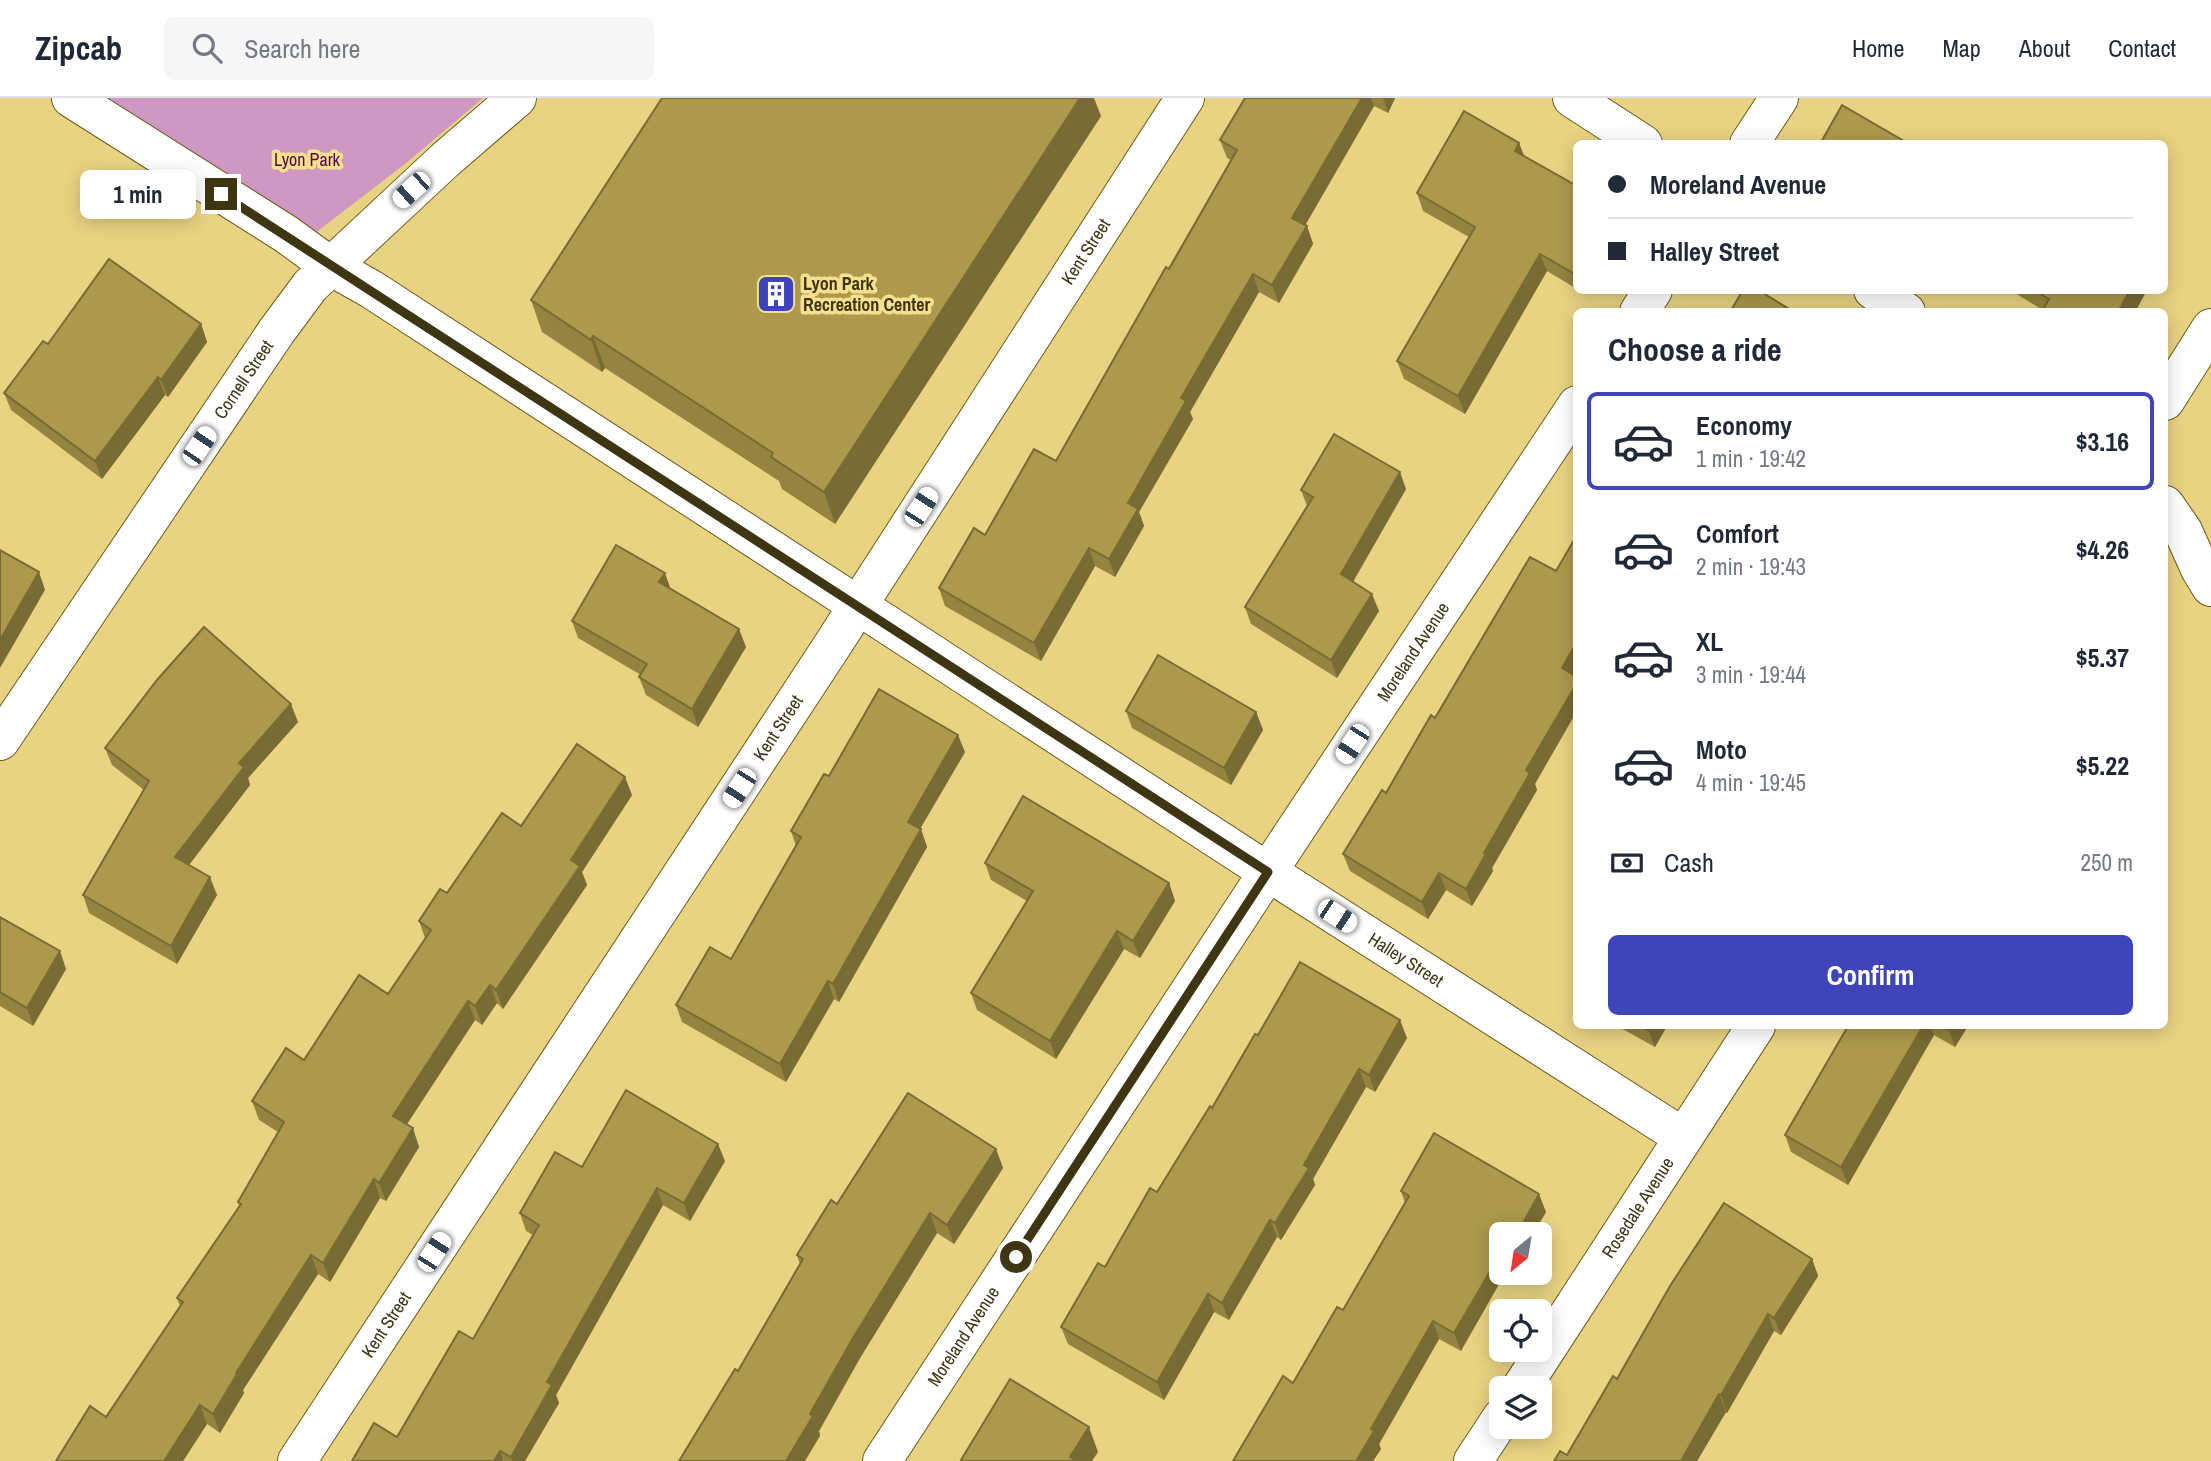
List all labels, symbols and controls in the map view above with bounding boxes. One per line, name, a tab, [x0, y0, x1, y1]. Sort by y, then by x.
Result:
search box	[164, 17, 654, 80]
text: Zipcab	[35, 26, 122, 70]
icon: search	[188, 29, 226, 67]
text: Search here	[244, 31, 360, 66]
text: Home	[1852, 32, 1904, 64]
text: Map	[1942, 32, 1981, 64]
text: About	[2019, 32, 2070, 64]
text: Contact	[2108, 32, 2176, 64]
park label: Lyon Park	[274, 147, 341, 172]
text: Moreland Avenue	[1650, 167, 1826, 202]
car	[389, 168, 434, 212]
callout: 1 min	[81, 170, 196, 218]
route end	[205, 178, 237, 210]
text: 1 min	[113, 179, 163, 210]
street label: Kent Street	[1055, 214, 1116, 289]
text: Halley Street	[1650, 234, 1779, 269]
place label: Lyon Park Recreation Center	[803, 271, 930, 317]
building icon: Lyon Park Recreation Center	[755, 273, 797, 315]
text: Choose a ride	[1608, 328, 1782, 371]
street label: Cornell Street	[208, 335, 279, 424]
text: Economy	[1696, 408, 1792, 443]
icon: car	[1612, 410, 1675, 473]
car	[179, 423, 220, 469]
text: $3.16	[2076, 424, 2129, 459]
text: 1 min · 19:42	[1696, 443, 1806, 474]
car	[901, 484, 942, 530]
text: Comfort	[1696, 516, 1779, 551]
icon: car	[1612, 518, 1675, 581]
text: $4.26	[2076, 532, 2129, 567]
text: 2 min · 19:43	[1696, 551, 1806, 582]
street label: Moreland Avenue	[1371, 597, 1455, 706]
text: XL	[1696, 624, 1723, 659]
icon: car	[1612, 626, 1675, 689]
text: $5.37	[2076, 640, 2129, 675]
text: 3 min · 19:44	[1696, 659, 1806, 690]
street label: Kent Street	[747, 690, 809, 765]
car	[1332, 721, 1373, 767]
text: Moto	[1696, 732, 1747, 767]
icon: car	[1612, 734, 1675, 797]
text: $5.22	[2076, 748, 2129, 783]
car	[719, 765, 760, 811]
text: 4 min · 19:45	[1696, 767, 1806, 798]
icon: cash	[1608, 844, 1646, 882]
text: Cash	[1664, 845, 1714, 880]
text: 250 m	[2081, 847, 2133, 878]
car	[1314, 896, 1361, 936]
street label: Halley Street	[1364, 926, 1448, 993]
button: Confirm	[1608, 935, 2133, 1015]
street label: Rosedale Avenue	[1596, 1152, 1680, 1263]
north arrow	[1489, 1222, 1552, 1284]
map controls	[1489, 1222, 1552, 1439]
car	[414, 1229, 455, 1275]
route start	[1000, 1241, 1032, 1273]
street label: Moreland Avenue	[921, 1281, 1005, 1391]
street label: Kent Street	[355, 1287, 417, 1362]
button: locate	[1489, 1299, 1552, 1362]
button: layers	[1489, 1376, 1552, 1439]

